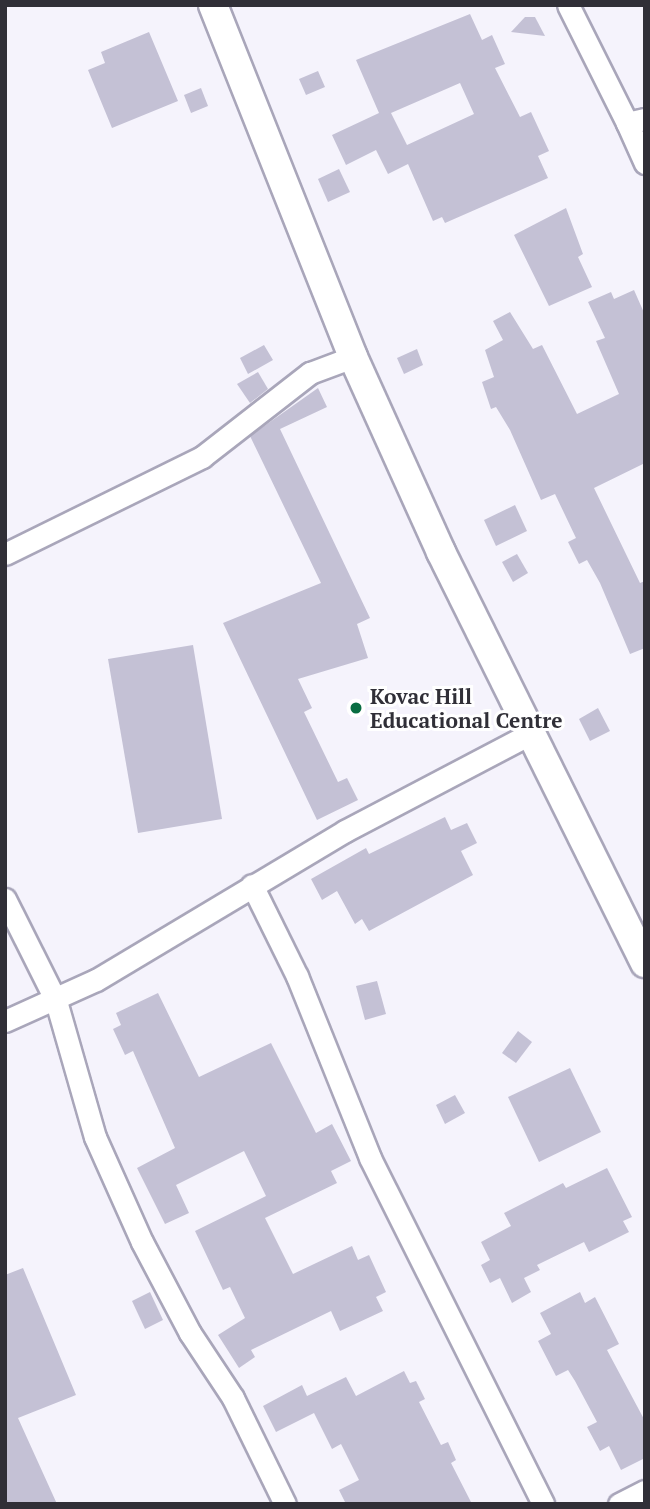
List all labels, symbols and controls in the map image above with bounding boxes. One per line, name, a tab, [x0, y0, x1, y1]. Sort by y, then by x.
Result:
place label: Kovac Hill Educational Centre	[370, 683, 563, 733]
marker: Kovac Hill Educational Centre	[348, 700, 364, 716]

